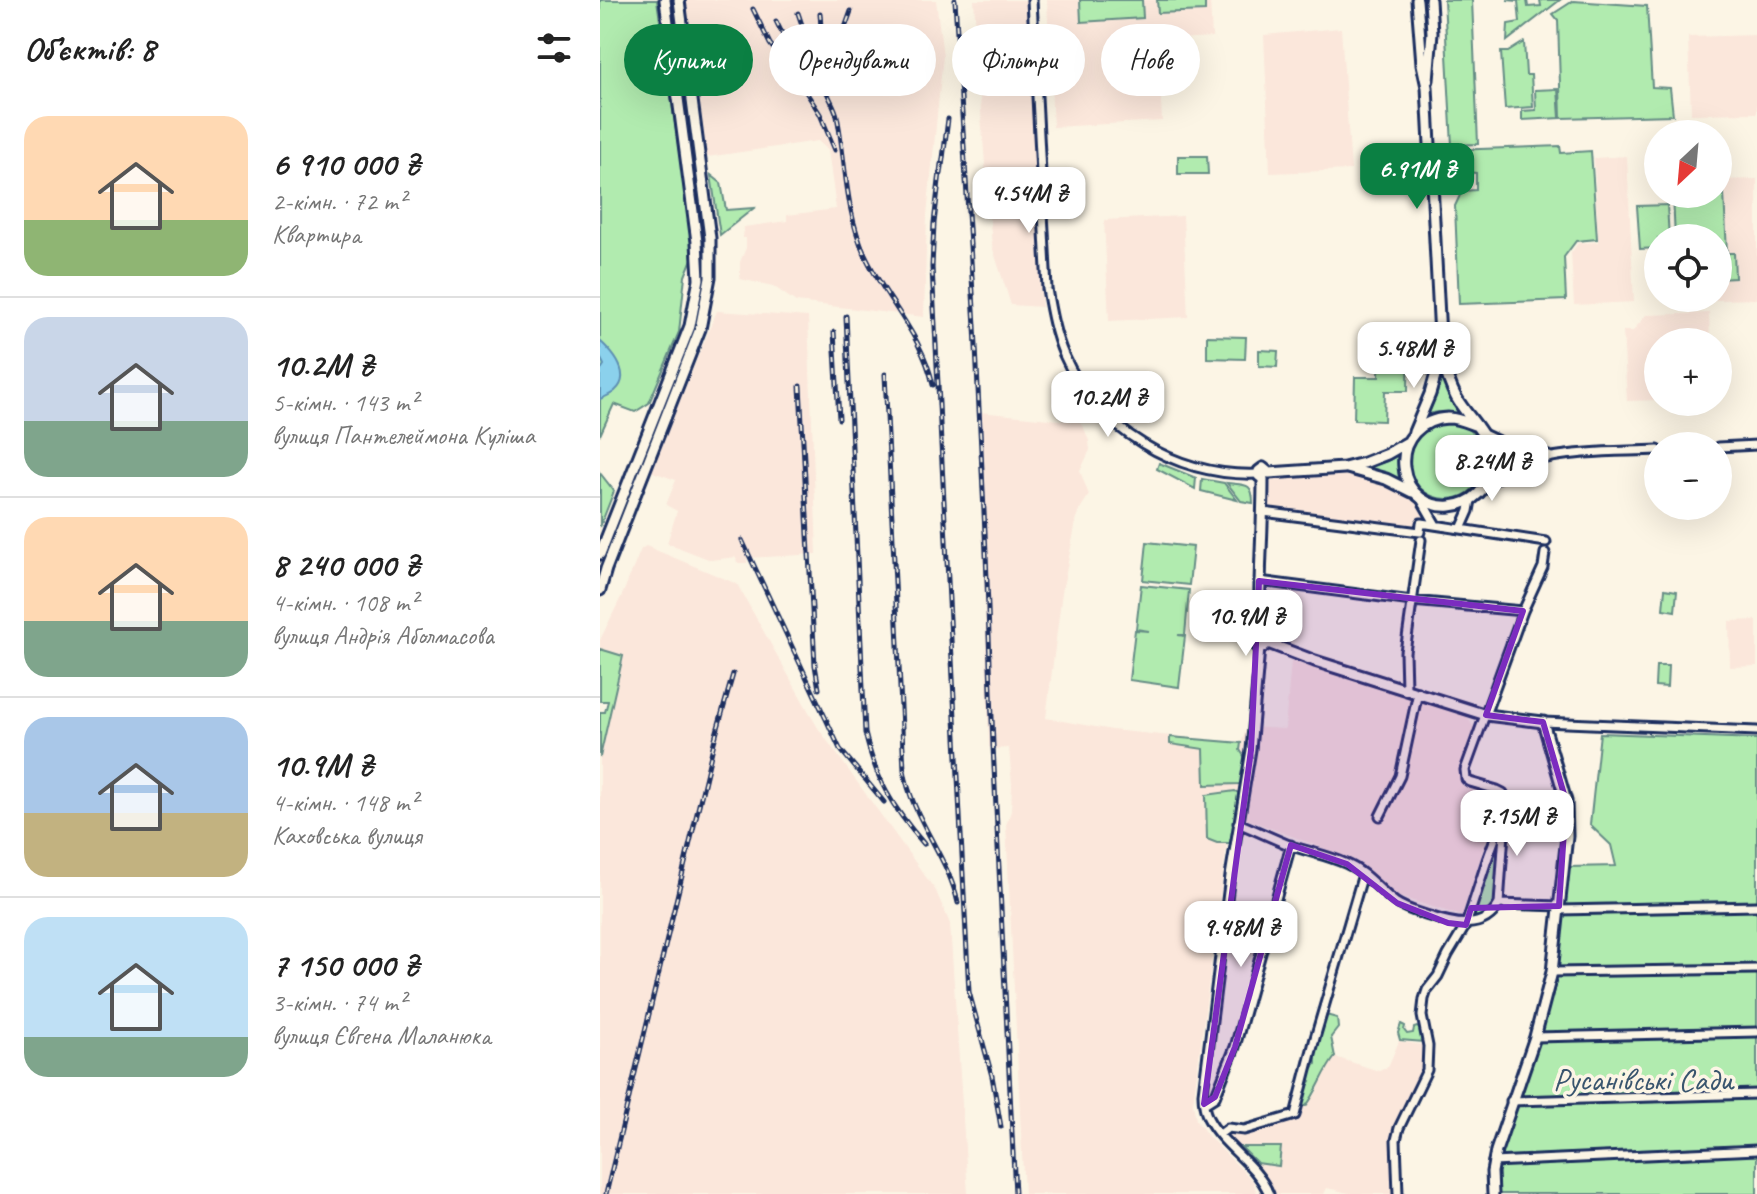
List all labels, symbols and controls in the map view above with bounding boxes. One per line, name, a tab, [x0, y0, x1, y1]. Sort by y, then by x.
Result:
chip: Купити	[624, 24, 753, 96]
chip: Орендувати	[769, 24, 936, 96]
chip: Фільтри	[952, 24, 1085, 96]
chip: Нове	[1101, 24, 1200, 96]
icon: filters	[532, 26, 576, 70]
text: Об’єктів: 8	[24, 27, 155, 70]
north arrow	[1644, 120, 1732, 208]
map controls	[1644, 120, 1732, 520]
text: 6 910 000 ₴	[272, 142, 420, 185]
pin: 6.91M ₴	[1343, 143, 1491, 211]
icon: home	[88, 148, 184, 244]
text: 6.91M ₴	[1378, 152, 1456, 185]
pin: 4.54M ₴	[955, 167, 1103, 235]
text: 4.54M ₴	[990, 176, 1068, 209]
text: 2-кімн. · 72 m²	[272, 185, 406, 218]
text: Квартира	[272, 218, 361, 251]
button: locate	[1644, 224, 1732, 312]
pin: 5.48M ₴	[1340, 322, 1488, 390]
button: +	[1644, 328, 1732, 416]
text: 5.48M ₴	[1375, 331, 1453, 364]
text: 10.2M ₴	[272, 343, 373, 386]
icon: home	[88, 349, 184, 445]
pin: 10.2M ₴	[1034, 371, 1182, 439]
text: 10.2M ₴	[1069, 380, 1147, 413]
text: 5-кімн. · 143 m²	[272, 386, 418, 419]
text: вулиця Пантелеймона Куліша	[272, 419, 535, 452]
button: −	[1644, 432, 1732, 520]
pin: 8.24M ₴	[1418, 435, 1566, 503]
text: 8.24M ₴	[1453, 444, 1531, 477]
text: 8 240 000 ₴	[272, 543, 419, 586]
icon: home	[88, 549, 184, 645]
text: 4-кімн. · 108 m²	[272, 586, 418, 619]
pin: 10.9M ₴	[1172, 590, 1320, 658]
text: 10.9M ₴	[1207, 599, 1285, 632]
text: вулиця Андрія Аболмасова	[272, 619, 494, 652]
text: 10.9M ₴	[272, 743, 373, 786]
icon: home	[88, 749, 184, 845]
text: 4-кімн. · 148 m²	[272, 786, 418, 819]
pin: 7.15M ₴	[1443, 790, 1591, 858]
text: 7.15M ₴	[1479, 799, 1555, 832]
text: Каховська вулиця	[272, 819, 422, 852]
pin: 9.48M ₴	[1167, 901, 1315, 969]
text: 9.48M ₴	[1202, 910, 1280, 943]
text: 7 150 000 ₴	[272, 943, 419, 986]
icon: home	[88, 949, 184, 1045]
text: 3-кімн. · 74 m²	[272, 986, 406, 1019]
text: вулиця Євгена Маланюка	[272, 1019, 491, 1052]
park label: Русанівські Сади	[1553, 1059, 1735, 1100]

